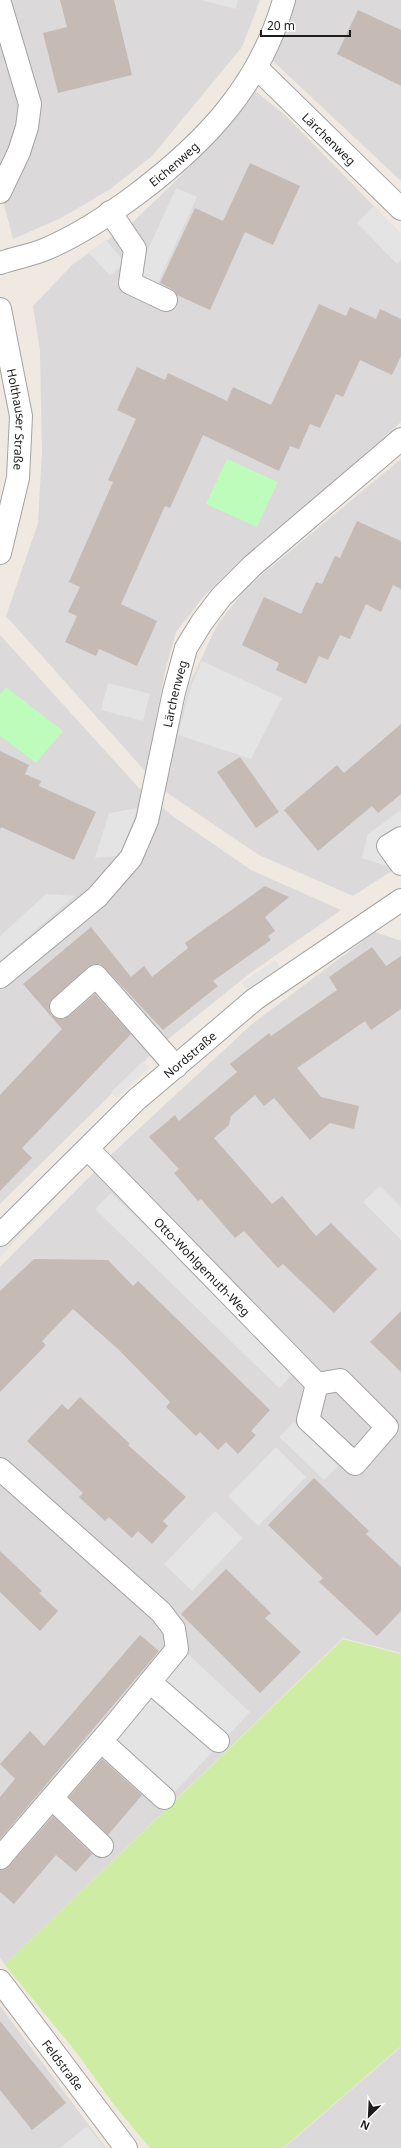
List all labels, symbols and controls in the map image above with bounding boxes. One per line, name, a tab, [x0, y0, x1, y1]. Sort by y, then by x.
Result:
scale bar	[261, 12, 350, 38]
text: 20 m	[267, 17, 295, 34]
street label: Lärchenweg	[299, 109, 360, 169]
street label: Eichenweg	[145, 138, 202, 190]
street label: Holthauser Straße	[3, 367, 30, 471]
street label: Lärchenweg	[158, 658, 191, 729]
street label: Nordstraße	[160, 1027, 220, 1082]
street label: Otto-Wohlgemuth-Weg	[150, 1213, 254, 1319]
street label: Feldstraße	[39, 2036, 88, 2094]
north arrow	[349, 2096, 389, 2136]
text: N	[358, 2117, 372, 2134]

